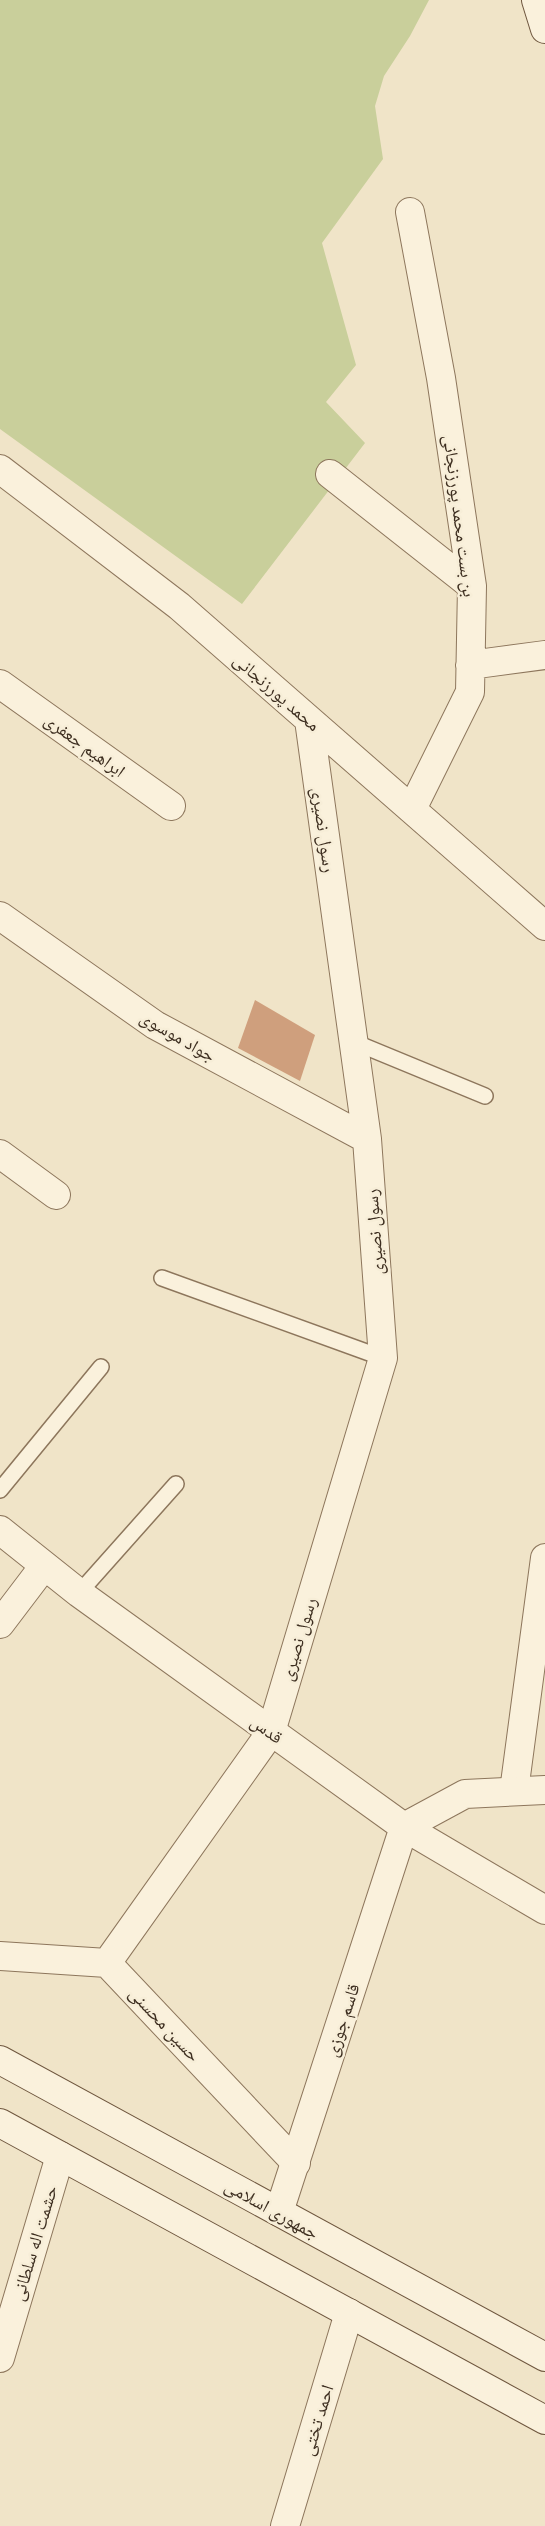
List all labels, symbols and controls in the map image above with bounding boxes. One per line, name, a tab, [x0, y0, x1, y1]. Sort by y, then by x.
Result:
street label: بن بست محمد پورزنجانی	[439, 434, 481, 598]
street label: محمد پورزنجانی	[229, 648, 325, 736]
street label: ابراهیم جعفری	[39, 708, 130, 783]
street label: رسول نصیری	[307, 786, 341, 874]
street label: جواد موسوی	[136, 1005, 220, 1067]
street label: رسول نصیری	[360, 1188, 388, 1276]
street label: رسول نصیری	[274, 1595, 322, 1683]
street label: قدس	[246, 1710, 288, 1748]
street label: قاسم جوزی	[319, 1980, 366, 2060]
street label: حسین محسنی	[124, 1982, 206, 2066]
street label: جمهوری اسلامی	[221, 2174, 323, 2244]
street label: حشمت اله سلطانی	[6, 2182, 62, 2304]
street label: احمد تختی	[295, 2382, 339, 2458]

